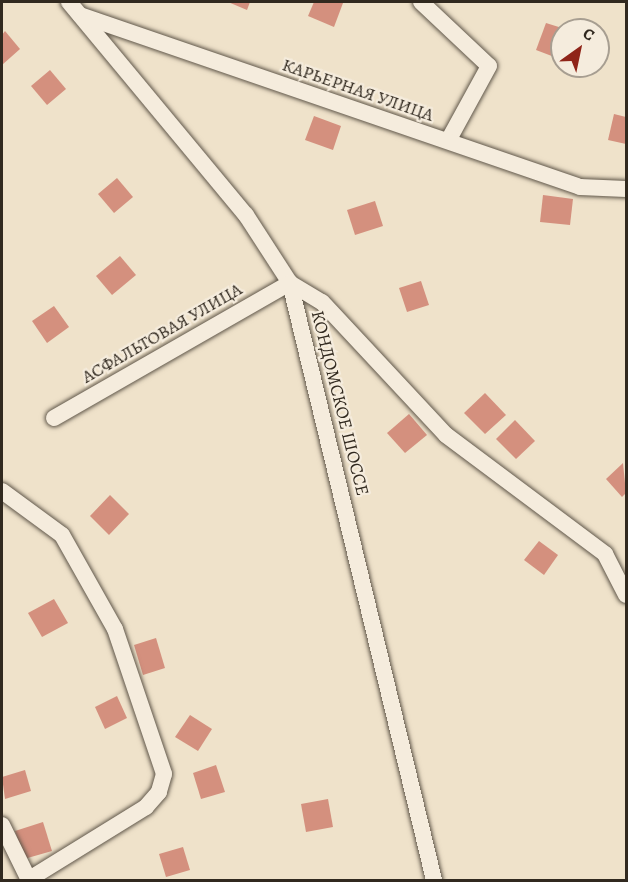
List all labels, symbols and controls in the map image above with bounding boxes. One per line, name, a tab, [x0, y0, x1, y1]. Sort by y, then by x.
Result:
north arrow	[550, 18, 610, 78]
text: С	[579, 23, 599, 46]
street label: КАРЬЕРНАЯ УЛИЦА	[279, 54, 437, 126]
street label: АСФАЛЬТОВАЯ УЛИЦА	[78, 278, 246, 388]
street label: КОНДОМСКОЕ ШОССЕ	[307, 308, 373, 498]

